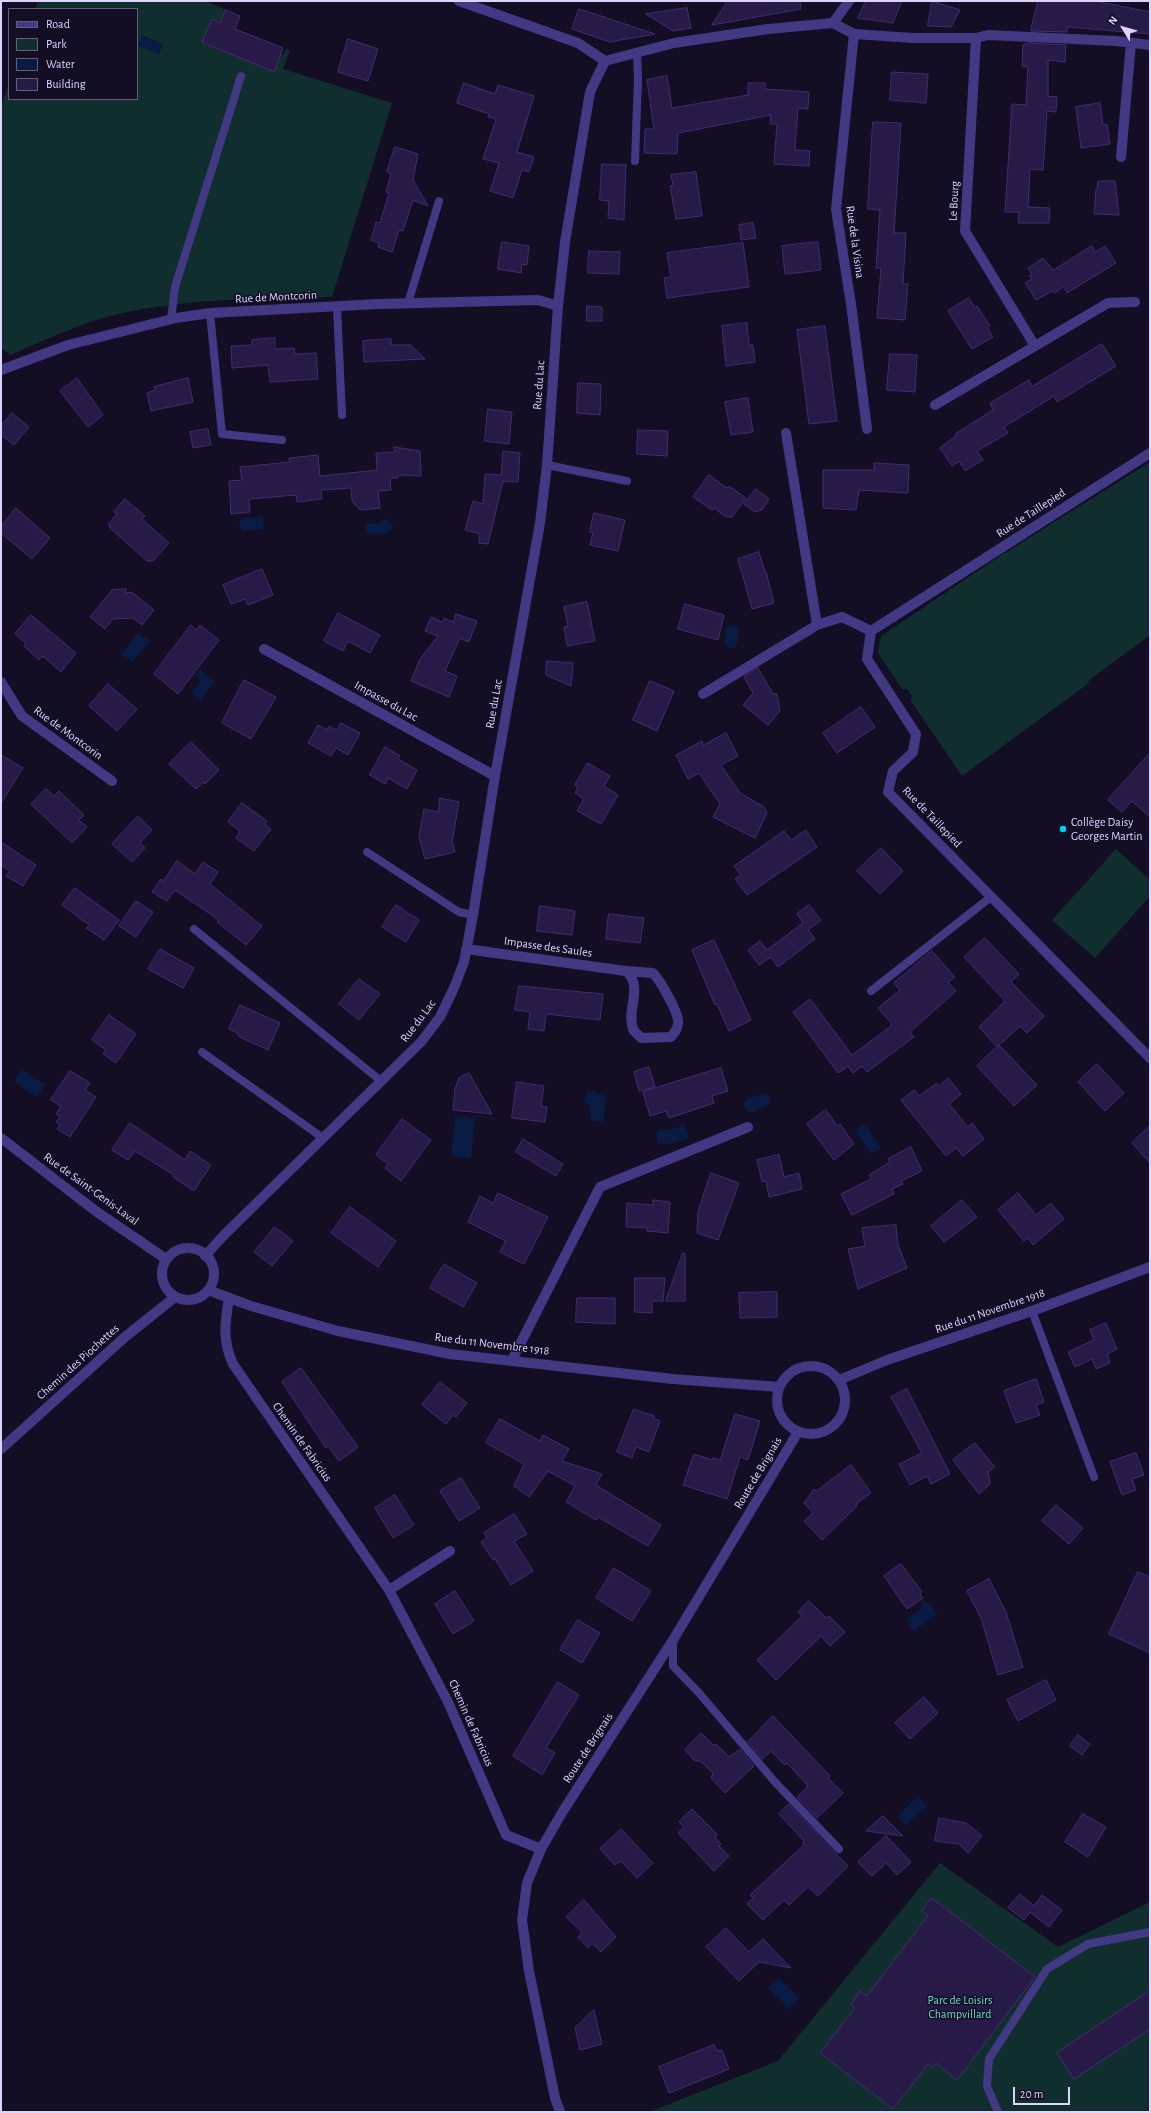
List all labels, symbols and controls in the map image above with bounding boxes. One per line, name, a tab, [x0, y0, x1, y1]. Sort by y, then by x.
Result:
legend	[8, 8, 138, 100]
north arrow	[1103, 8, 1143, 48]
text: N	[1106, 14, 1120, 27]
text: Road	[46, 18, 70, 30]
text: Park	[46, 38, 67, 50]
text: Water	[46, 58, 75, 70]
text: Building	[46, 78, 86, 90]
street label: Le Bourg	[946, 181, 962, 221]
street label: Rue de la Visina	[843, 205, 867, 279]
street label: Rue de Montcorin	[235, 288, 317, 306]
street label: Rue du Lac	[530, 360, 548, 410]
street label: Rue de Taillepied	[994, 485, 1068, 541]
street label: Impasse du Lac	[352, 678, 420, 724]
street label: Rue du Lac	[483, 678, 505, 730]
street label: Rue de Montcorin	[31, 703, 105, 763]
street label: Rue de Taillepied	[899, 783, 965, 851]
place label: Collège Daisy Georges Martin	[1071, 815, 1143, 843]
marker: Collège Daisy Georges Martin	[1058, 824, 1068, 834]
street label: Impasse des Saules	[503, 934, 593, 960]
street label: Rue du Lac	[397, 997, 439, 1045]
street label: Rue de Saint-Genis-Laval	[41, 1150, 141, 1228]
street label: Rue du 11 Novembre 1918	[933, 1285, 1047, 1337]
street label: Chemin des Piochettes	[34, 1321, 122, 1403]
street label: Rue du 11 Novembre 1918	[434, 1330, 550, 1358]
street label: Chemin de Fabricius	[269, 1399, 335, 1485]
street label: Route de Brignais	[731, 1435, 785, 1511]
street label: Chemin de Fabricius	[445, 1677, 497, 1769]
street label: Route de Brignais	[560, 1710, 616, 1786]
park label: Parc de Loisirs Champvillard	[928, 1993, 992, 2021]
scale bar	[1015, 2079, 1072, 2105]
text: 20 m	[1020, 2088, 1043, 2100]

